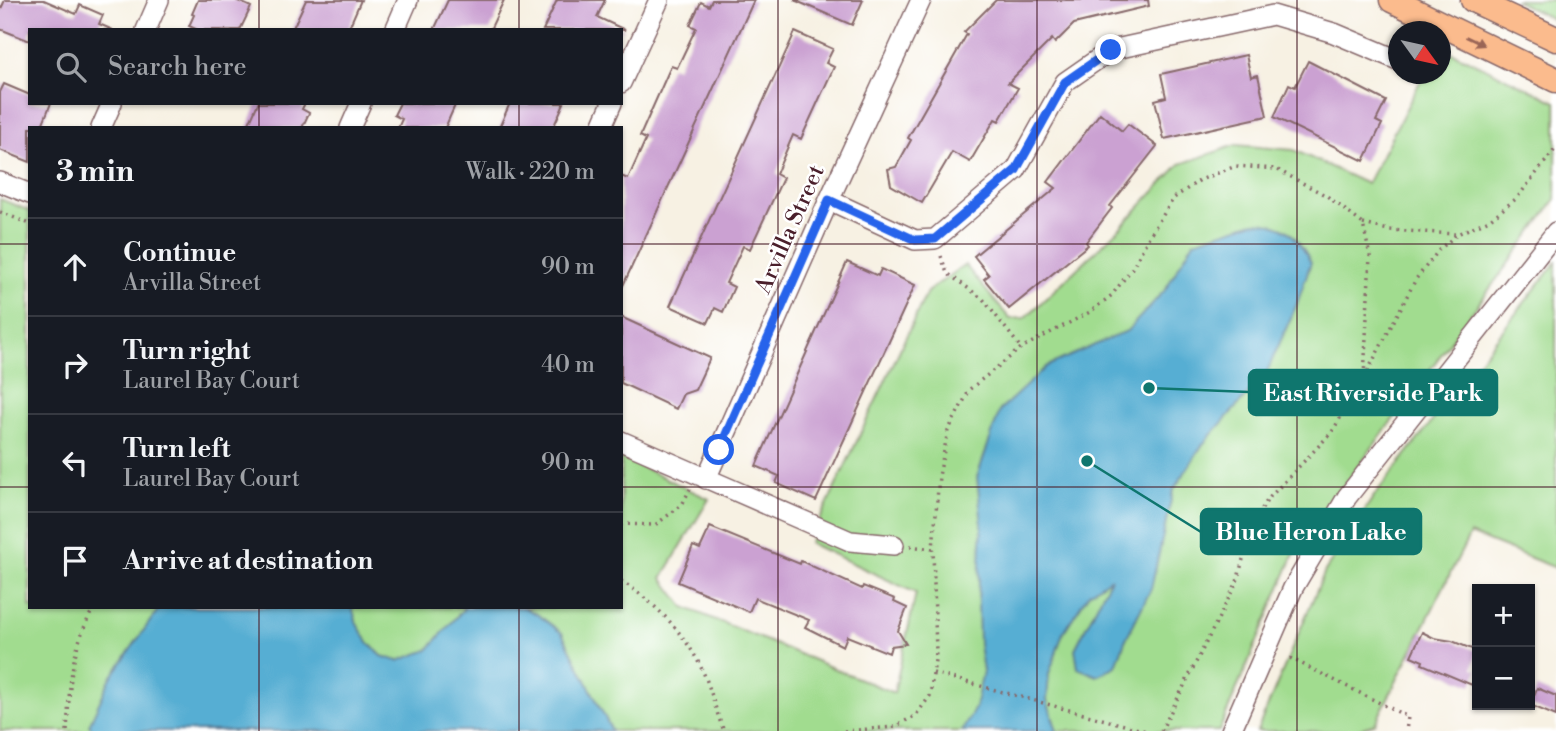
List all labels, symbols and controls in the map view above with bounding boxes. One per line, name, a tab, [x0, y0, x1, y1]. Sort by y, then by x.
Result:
north arrow	[1388, 21, 1451, 84]
search box	[28, 28, 623, 105]
route end	[1095, 34, 1126, 65]
one-way arrow	[1465, 35, 1485, 46]
icon: search	[52, 48, 90, 86]
text: Search here	[108, 51, 247, 83]
text: 3 min	[56, 153, 134, 191]
text: Walk · 220 m	[466, 158, 595, 186]
street label: Arvilla Street	[749, 161, 831, 299]
text: Continue	[123, 237, 236, 269]
icon: ahead	[56, 248, 94, 286]
text: 90 m	[541, 253, 595, 281]
text: Arvilla Street	[123, 269, 261, 297]
text: Turn right	[123, 335, 251, 367]
icon: right	[56, 346, 94, 384]
text: 40 m	[541, 351, 595, 379]
text: Laurel Bay Court	[123, 367, 300, 395]
callout: East Riverside Park	[1249, 370, 1497, 415]
text: East Riverside Park	[1263, 379, 1484, 409]
text: Turn left	[123, 433, 231, 465]
route start	[703, 434, 734, 465]
icon: left	[56, 444, 94, 482]
text: 90 m	[541, 449, 595, 477]
text: Laurel Bay Court	[123, 465, 300, 493]
callout: Blue Heron Lake	[1201, 509, 1421, 554]
text: Blue Heron Lake	[1215, 518, 1407, 548]
icon: arrive	[56, 542, 94, 580]
text: Arrive at destination	[123, 545, 373, 577]
map controls	[1472, 584, 1535, 710]
button: +	[1472, 584, 1535, 647]
button: −	[1472, 647, 1535, 710]

